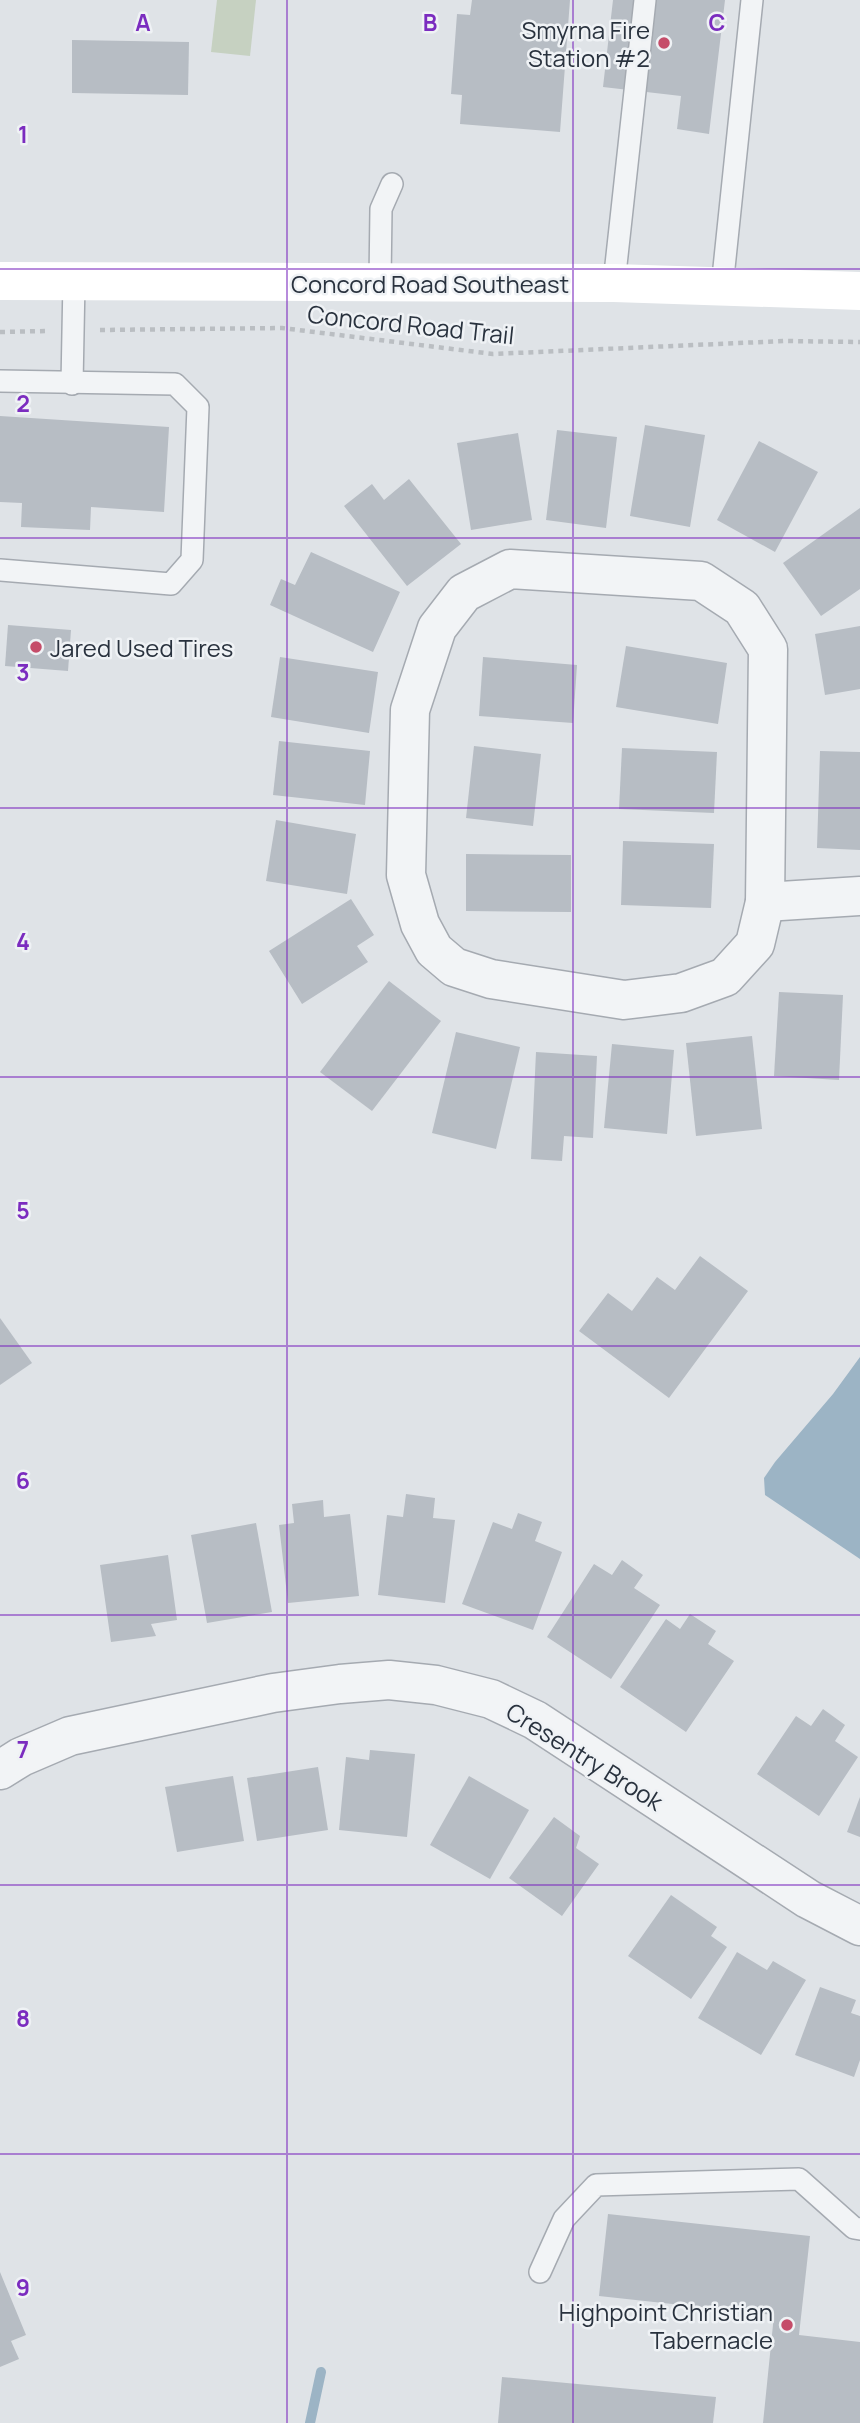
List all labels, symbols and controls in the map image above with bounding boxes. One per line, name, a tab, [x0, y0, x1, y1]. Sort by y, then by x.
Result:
text: A	[135, 6, 151, 38]
text: B	[423, 6, 437, 38]
text: C	[709, 6, 726, 38]
place label: Smyrna Fire Station #2	[522, 13, 650, 74]
marker: Smyrna Fire Station #2	[656, 35, 672, 51]
text: 1	[18, 118, 28, 150]
street label: Concord Road Southeast	[291, 267, 569, 300]
street label: Concord Road Trail	[306, 297, 516, 351]
text: 2	[16, 387, 30, 419]
place label: Jared Used Tires	[50, 631, 233, 664]
marker: Jared Used Tires	[28, 639, 44, 655]
text: 3	[16, 656, 30, 688]
text: 4	[16, 925, 30, 957]
text: 5	[16, 1194, 30, 1226]
text: 6	[16, 1464, 30, 1496]
street label: Cresentry Brook	[500, 1695, 671, 1818]
text: 7	[17, 1733, 29, 1765]
text: 8	[16, 2002, 30, 2034]
text: 9	[16, 2271, 30, 2303]
place label: Highpoint Christian Tabernacle	[559, 2295, 773, 2356]
marker: Highpoint Christian Tabernacle	[779, 2317, 795, 2333]

